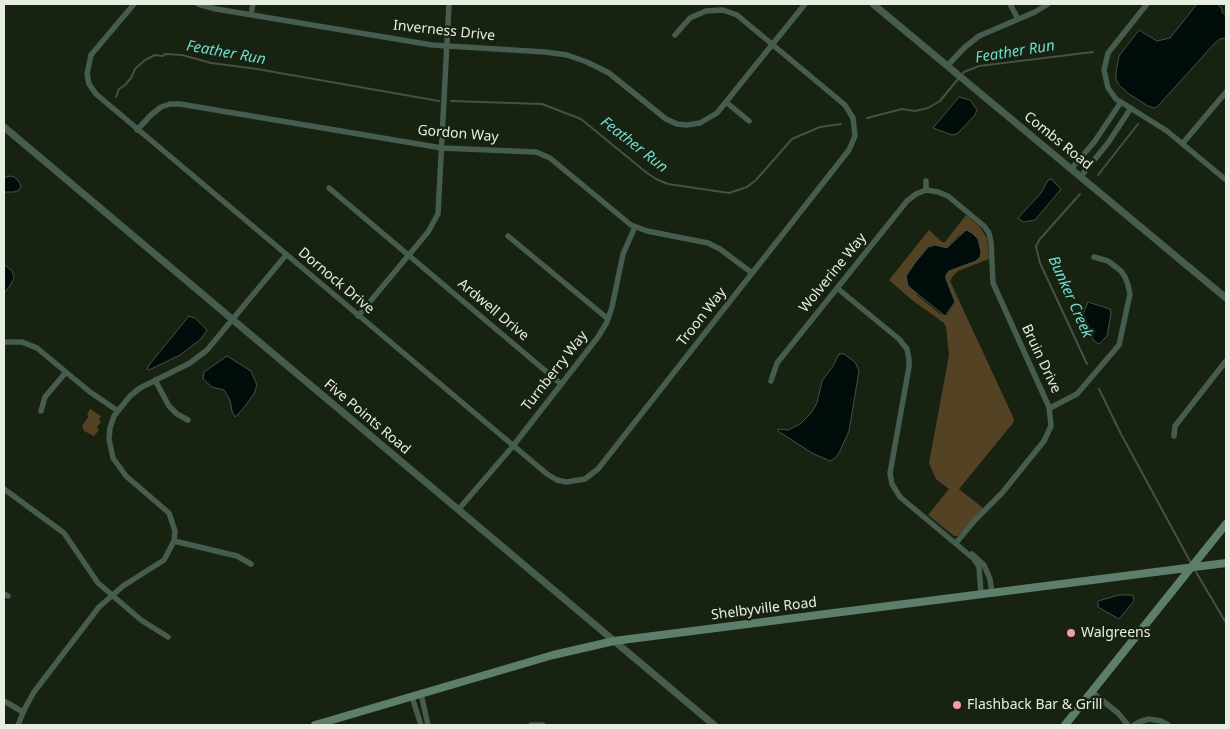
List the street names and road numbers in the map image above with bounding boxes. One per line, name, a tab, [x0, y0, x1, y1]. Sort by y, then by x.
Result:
street label: Inverness Drive	[392, 17, 496, 45]
street label: Combs Road	[1020, 108, 1096, 174]
street label: Gordon Way	[417, 122, 499, 146]
street label: Wolverine Way	[796, 230, 870, 316]
street label: Dornock Drive	[295, 244, 377, 318]
street label: Ardwell Drive	[454, 275, 532, 345]
street label: Troon Way	[674, 284, 730, 350]
street label: Bruin Drive	[1018, 322, 1064, 396]
street label: Turnberry Way	[519, 328, 591, 414]
street label: Five Points Road	[320, 376, 414, 458]
street label: Shelbyville Road	[710, 594, 818, 624]

